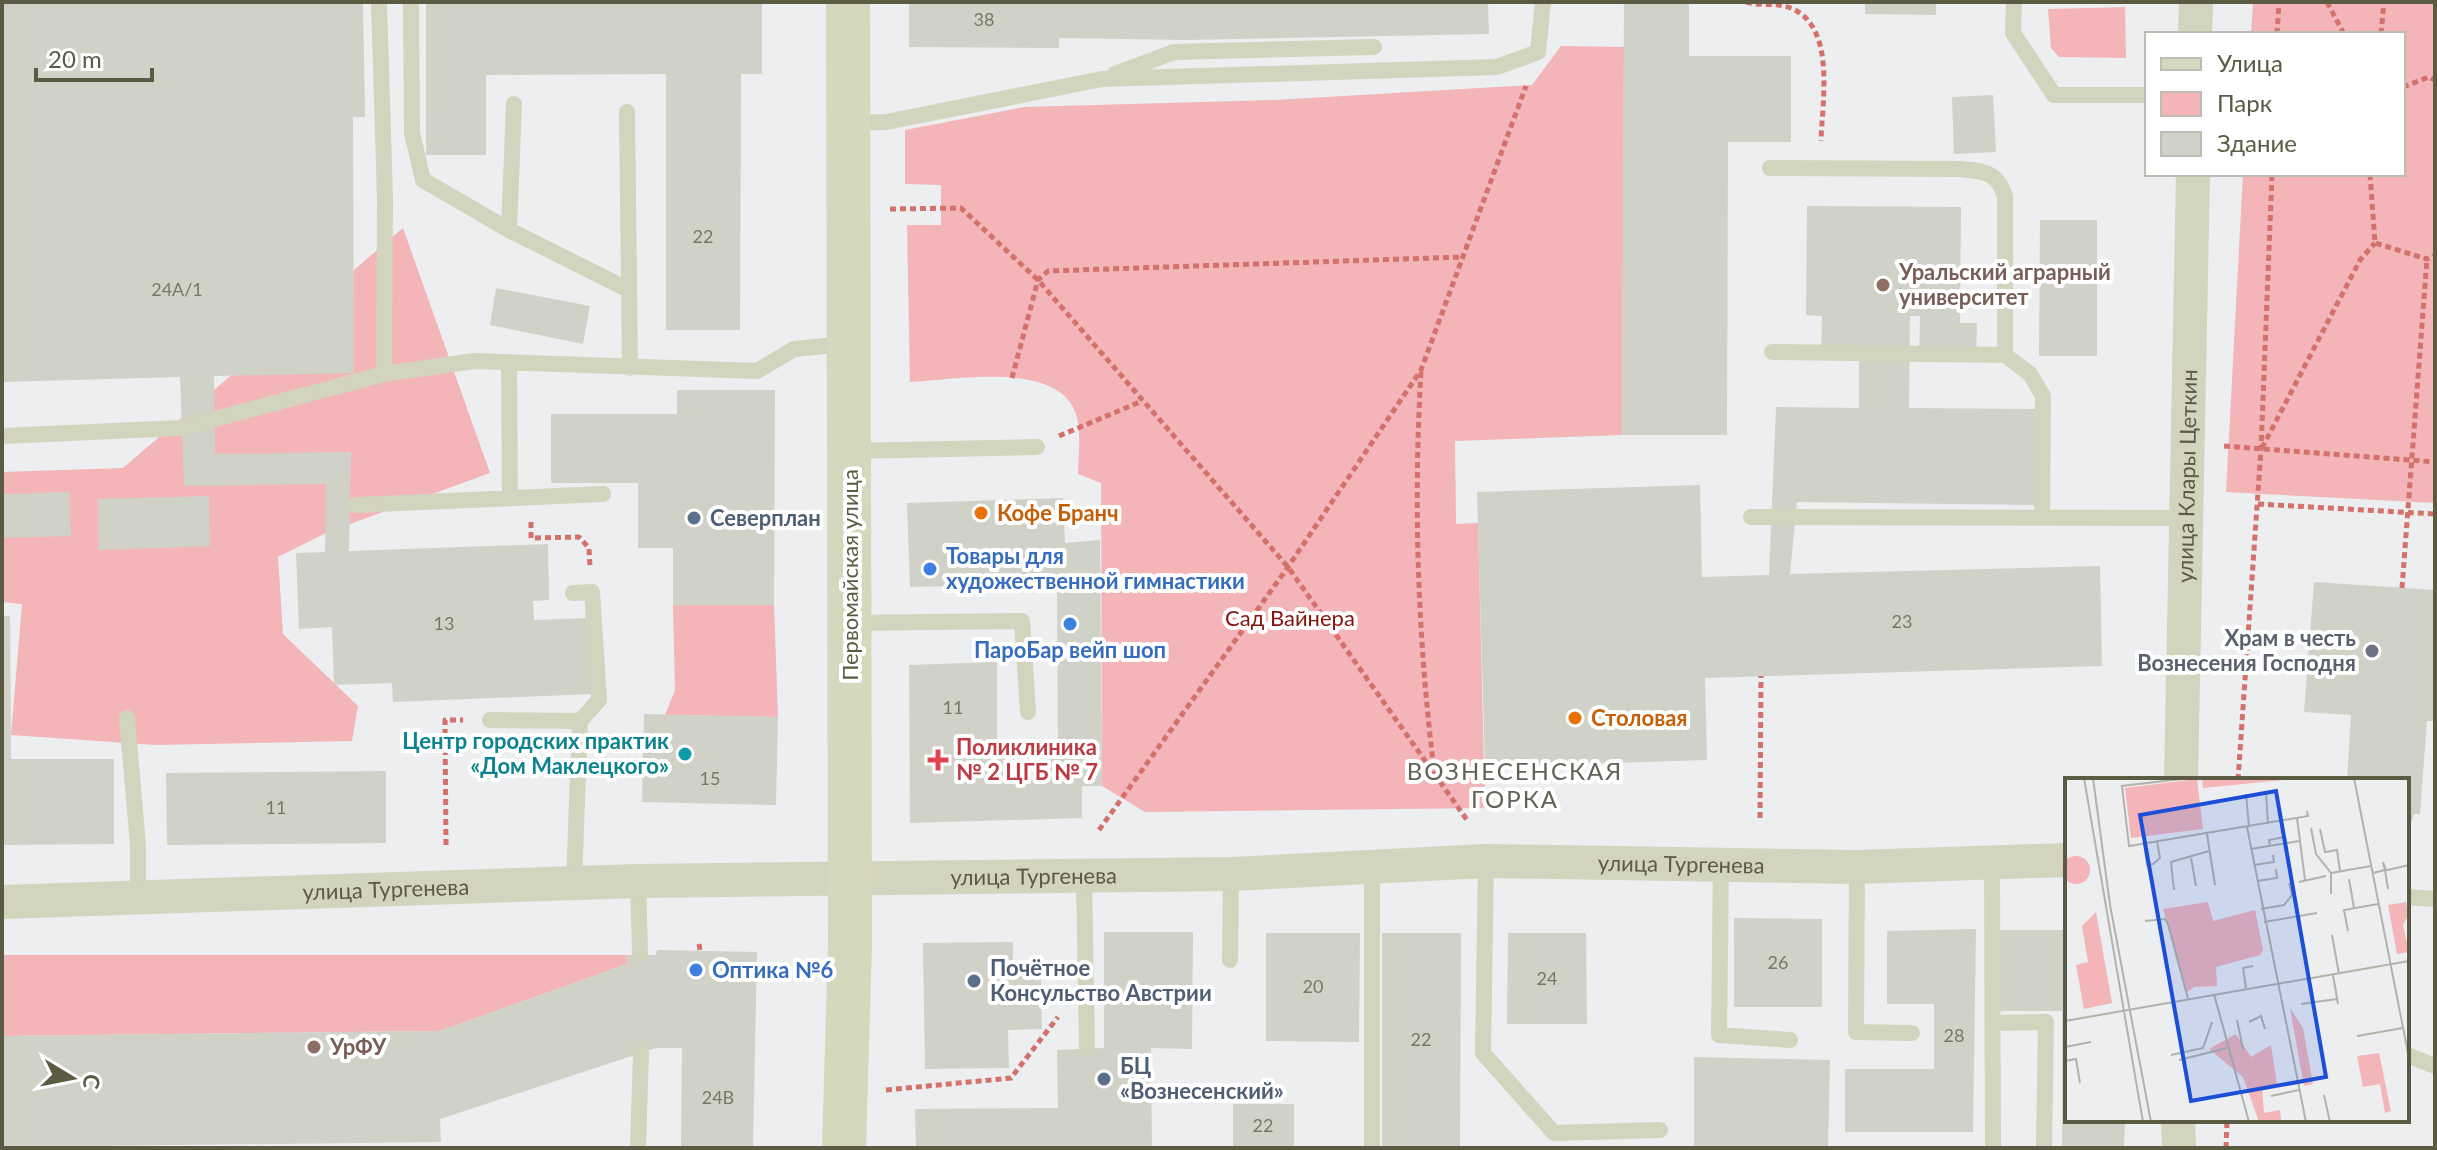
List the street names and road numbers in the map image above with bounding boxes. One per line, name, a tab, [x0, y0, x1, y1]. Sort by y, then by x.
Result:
street label: улица Клары Цеткин	[2171, 369, 2202, 583]
street label: Первомайская улица	[836, 469, 863, 681]
street label: улица Тургенева	[1598, 849, 1765, 879]
street label: улица Тургенева	[950, 861, 1117, 890]
street label: улица Тургенева	[302, 873, 469, 905]

